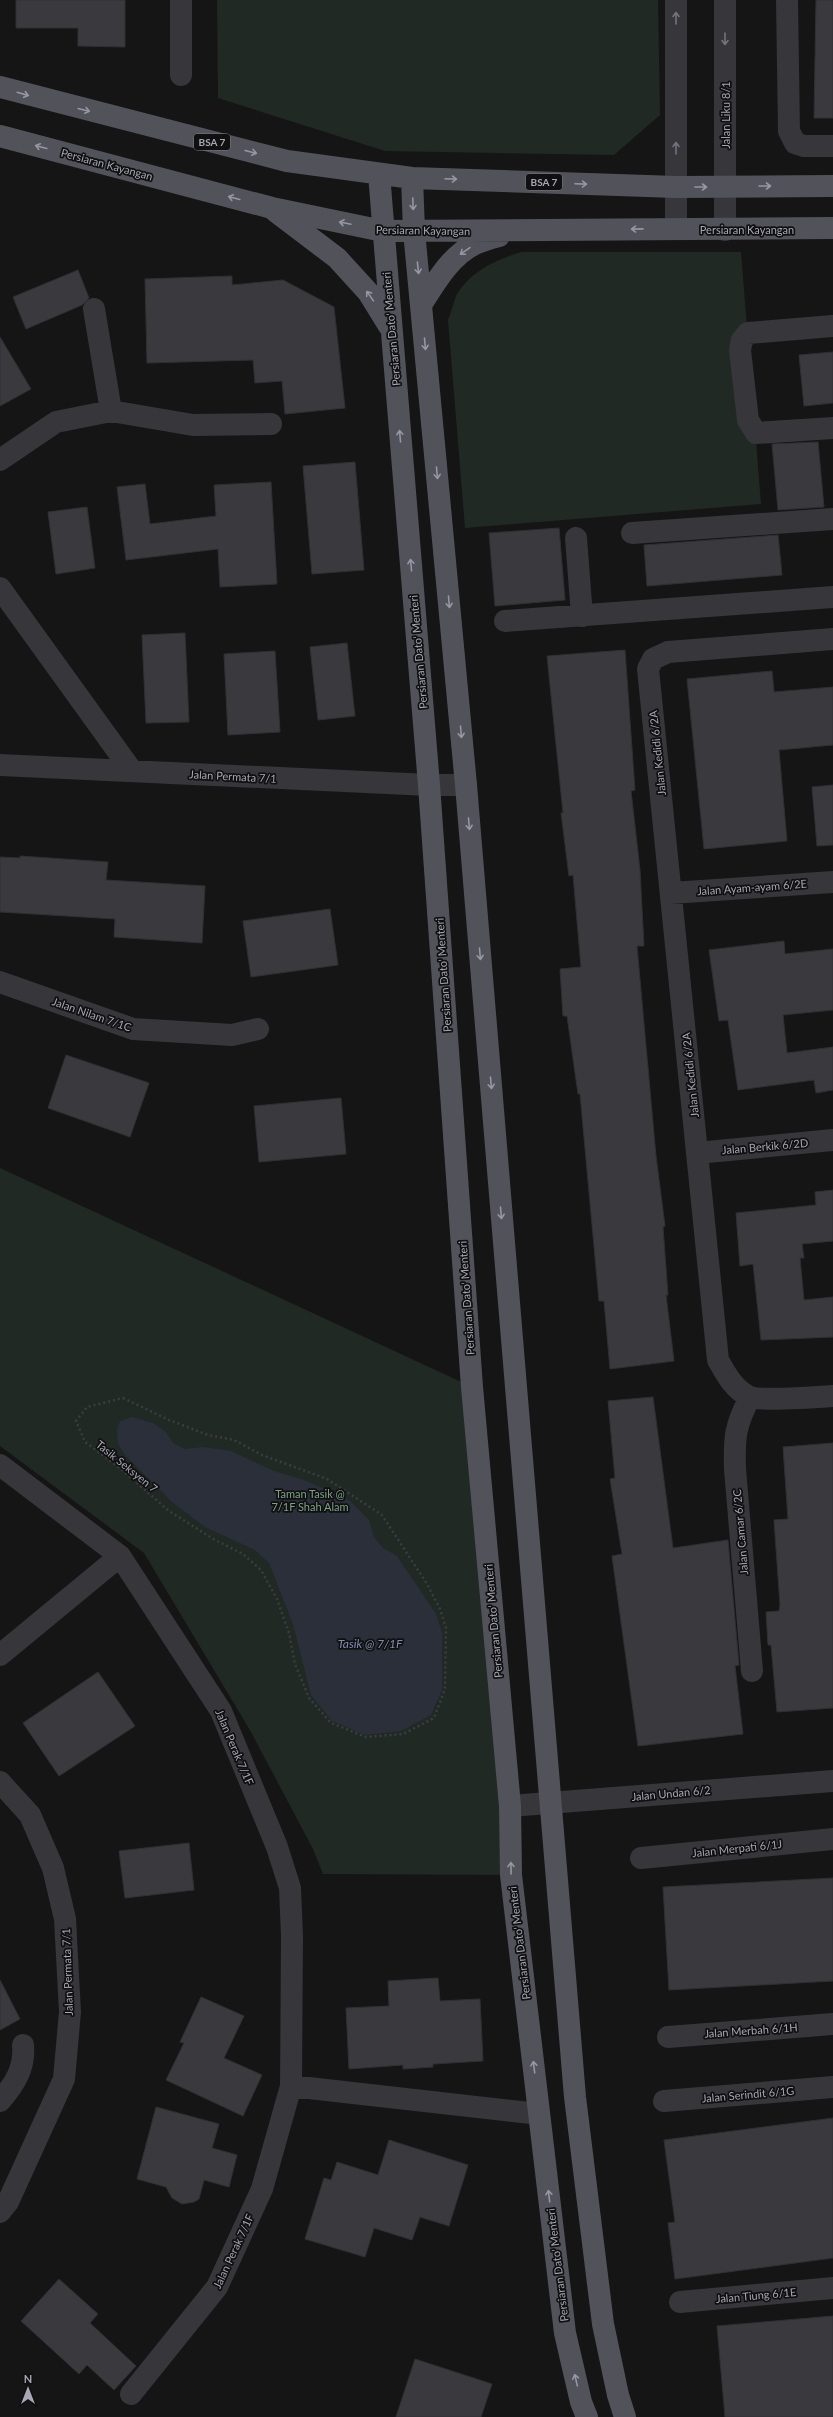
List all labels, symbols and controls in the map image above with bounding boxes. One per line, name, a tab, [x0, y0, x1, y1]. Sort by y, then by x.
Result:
one-way arrow	[672, 12, 680, 25]
one-way arrow	[721, 32, 729, 45]
street label: Jalan Liku 8/1	[719, 81, 732, 149]
one-way arrow	[16, 91, 29, 98]
one-way arrow	[77, 107, 90, 114]
road number: BSA 7	[194, 134, 230, 150]
one-way arrow	[672, 142, 680, 155]
one-way arrow	[34, 143, 47, 150]
street label: Persiaran Kayangan	[60, 146, 154, 182]
one-way arrow	[244, 148, 257, 156]
road number: BSA 7	[526, 174, 562, 190]
one-way arrow	[444, 175, 457, 183]
one-way arrow	[574, 180, 587, 187]
one-way arrow	[758, 182, 771, 190]
one-way arrow	[694, 183, 707, 191]
one-way arrow	[228, 194, 241, 201]
one-way arrow	[409, 198, 417, 211]
one-way arrow	[338, 219, 351, 227]
street label: Persiaran Kayangan	[376, 223, 470, 237]
street label: Persiaran Kayangan	[700, 223, 794, 236]
one-way arrow	[631, 225, 644, 233]
one-way arrow	[460, 247, 471, 255]
one-way arrow	[414, 261, 421, 274]
street label: Persiaran Dato' Menteri	[380, 271, 402, 386]
one-way arrow	[366, 290, 374, 301]
one-way arrow	[421, 337, 428, 350]
one-way arrow	[396, 430, 404, 443]
one-way arrow	[433, 466, 441, 479]
one-way arrow	[407, 559, 414, 572]
street label: Persiaran Dato' Menteri	[407, 594, 429, 709]
one-way arrow	[445, 595, 453, 608]
street label: Jalan Kedidi 6/2A	[646, 709, 668, 796]
one-way arrow	[458, 725, 465, 738]
street label: Jalan Permata 7/1	[189, 767, 277, 785]
one-way arrow	[466, 817, 473, 830]
street label: Jalan Ayam-ayam 6/2E	[697, 877, 807, 897]
street label: Persiaran Dato' Menteri	[433, 917, 453, 1032]
one-way arrow	[477, 947, 484, 960]
street label: Jalan Nilam 7/1C	[51, 994, 134, 1034]
street label: Jalan Kedidi 6/2A	[679, 1031, 701, 1118]
one-way arrow	[487, 1076, 494, 1089]
street label: Jalan Berkik 6/2D	[721, 1136, 809, 1156]
one-way arrow	[498, 1206, 505, 1219]
street label: Persiaran Dato' Menteri	[456, 1240, 476, 1355]
street label: Tasik Seksyen 7	[94, 1437, 160, 1495]
park label: Taman Tasik @ 7/1F Shah Alam	[271, 1487, 349, 1513]
street label: Jalan Camar 6/2C	[730, 1488, 750, 1575]
street label: Persiaran Dato' Menteri	[482, 1563, 504, 1678]
water label: Tasik @ 7/1F	[338, 1636, 403, 1651]
street label: Jalan Perak 7/1F	[213, 1707, 257, 1787]
street label: Jalan Undan 6/2	[631, 1783, 711, 1803]
street label: Jalan Merpati 6/1J	[691, 1837, 783, 1859]
one-way arrow	[507, 1862, 514, 1875]
street label: Persiaran Dato' Menteri	[506, 1885, 532, 2000]
street label: Jalan Permata 7/1	[59, 1928, 75, 2016]
street label: Jalan Merbah 6/1H	[704, 2020, 798, 2040]
one-way arrow	[530, 2061, 538, 2074]
street label: Jalan Serindit 6/1G	[701, 2083, 795, 2105]
one-way arrow	[545, 2190, 553, 2203]
street label: Persiaran Dato' Menteri	[544, 2207, 570, 2322]
street label: Jalan Perak 7/1F	[210, 2212, 256, 2290]
street label: Jalan Tiung 6/1E	[715, 2285, 797, 2305]
north arrow	[8, 2369, 48, 2409]
text: N	[24, 2372, 32, 2385]
one-way arrow	[572, 2374, 580, 2387]

